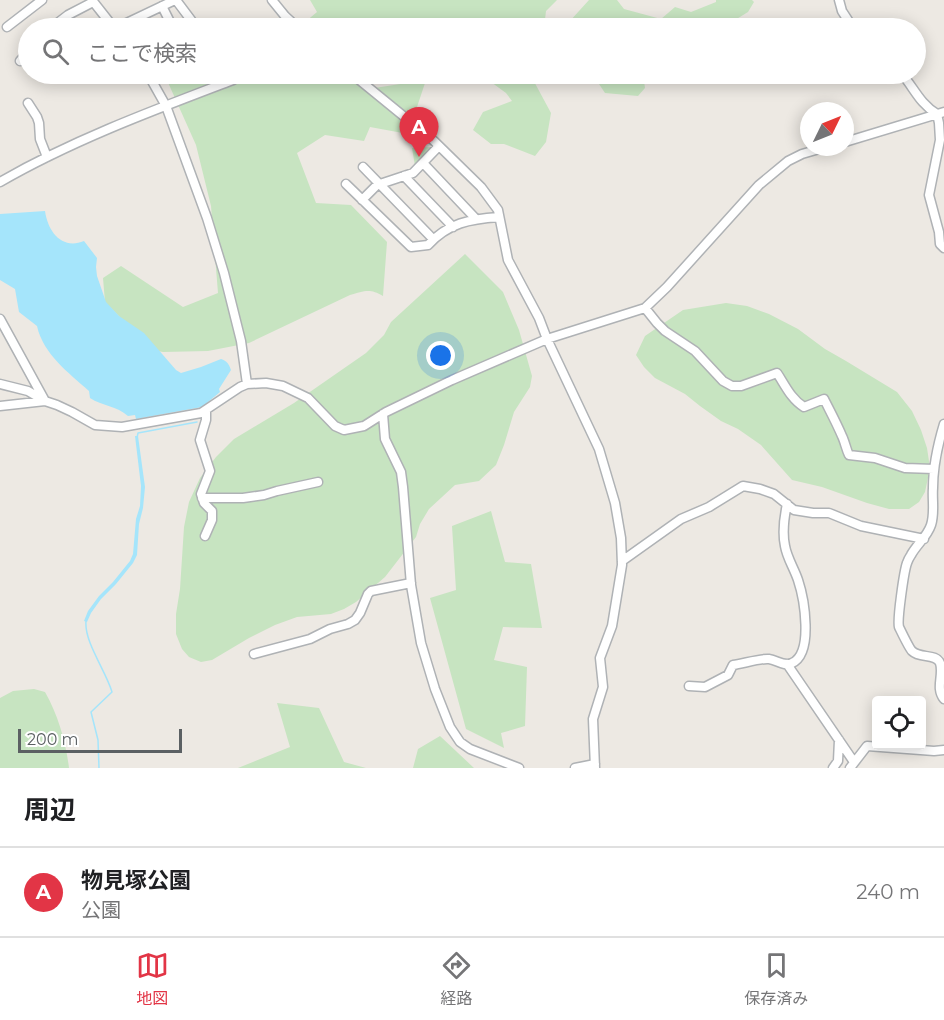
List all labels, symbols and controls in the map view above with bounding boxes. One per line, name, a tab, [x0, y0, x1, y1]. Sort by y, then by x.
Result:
search box	[18, 18, 926, 84]
icon: search	[39, 35, 72, 68]
text: ここで検索	[87, 40, 197, 67]
north arrow	[800, 102, 854, 156]
pin: A	[400, 108, 438, 157]
your location	[426, 341, 455, 370]
map controls	[872, 696, 926, 750]
button: locate	[872, 696, 926, 750]
scale bar	[18, 726, 182, 754]
text: 200 m	[27, 730, 78, 749]
text: 周辺	[24, 794, 76, 826]
text: 物見塚公園	[81, 867, 191, 894]
text: A	[36, 880, 51, 904]
text: 240 m	[856, 880, 920, 904]
text: 公園	[81, 898, 121, 922]
tab: 地図	[136, 949, 169, 1009]
tab: 経路	[440, 949, 473, 1009]
tab: 保存済み	[744, 949, 808, 1009]

